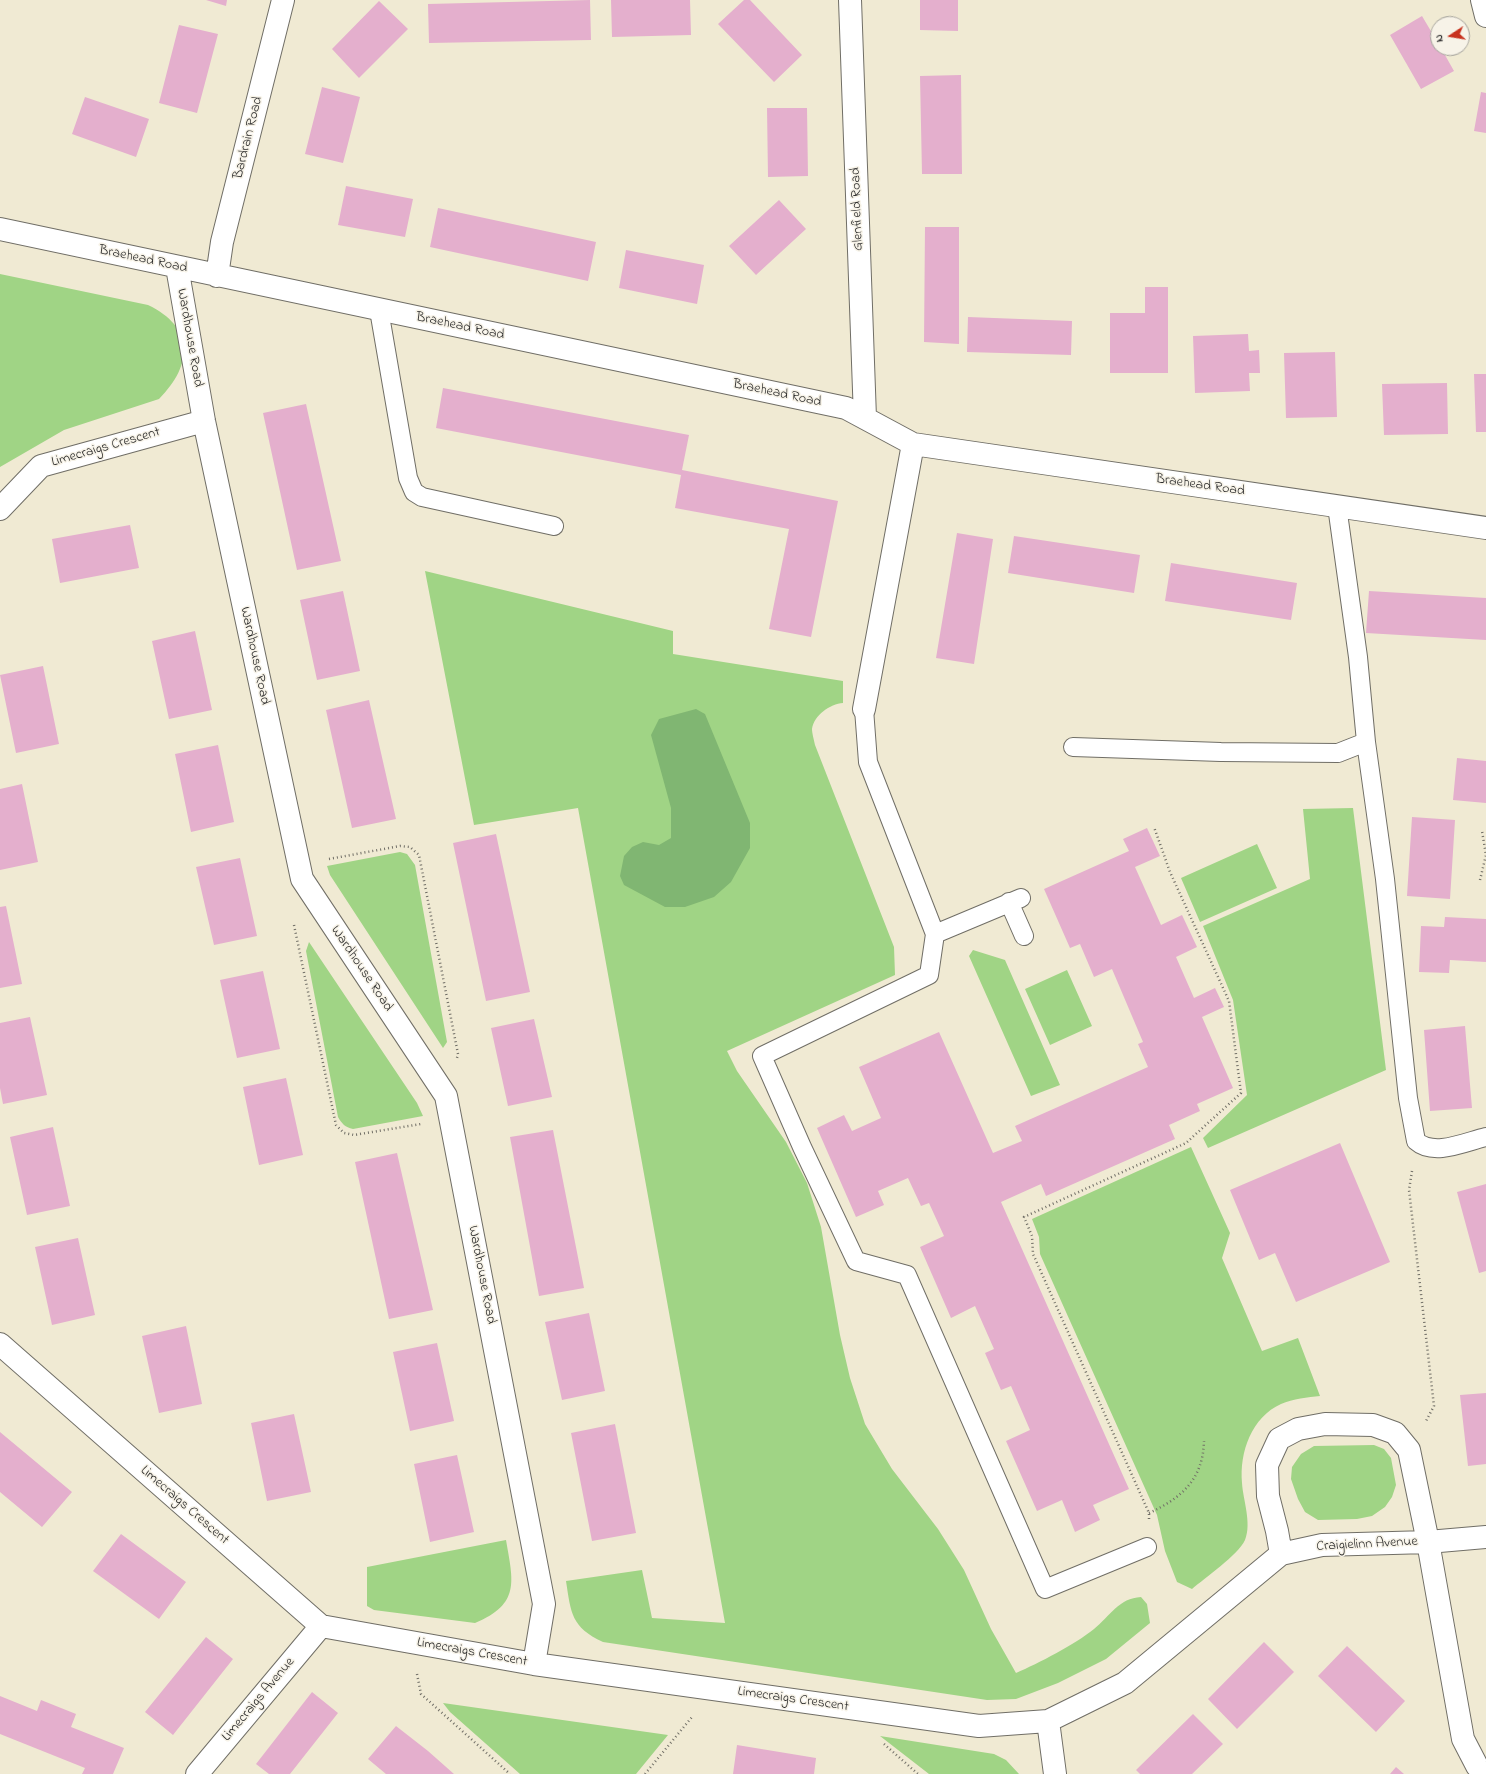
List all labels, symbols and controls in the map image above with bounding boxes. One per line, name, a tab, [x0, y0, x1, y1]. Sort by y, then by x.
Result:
north arrow	[1430, 16, 1470, 56]
text: N	[1431, 33, 1448, 44]
street label: Bardrain Road	[231, 95, 267, 181]
street label: Glenfield Road	[848, 167, 868, 251]
street label: Braehead Road	[97, 242, 189, 278]
street label: Wardhouse Road	[172, 287, 206, 389]
street label: Braehead Road	[414, 309, 506, 345]
street label: Braehead Road	[731, 376, 823, 412]
street label: Limecraigs Crescent	[50, 425, 162, 471]
street label: Braehead Road	[1154, 471, 1246, 501]
street label: Wardhouse Road	[235, 605, 273, 707]
street label: Wardhouse Road	[326, 923, 396, 1015]
street label: Wardhouse Road	[463, 1224, 499, 1326]
street label: Limecraigs Crescent	[136, 1463, 232, 1549]
street label: Craigielinn Avenue	[1316, 1534, 1418, 1556]
street label: Limecraigs Crescent	[415, 1635, 529, 1671]
street label: Limecraigs Avenue	[219, 1655, 299, 1745]
street label: Limecraigs Crescent	[736, 1684, 850, 1716]

